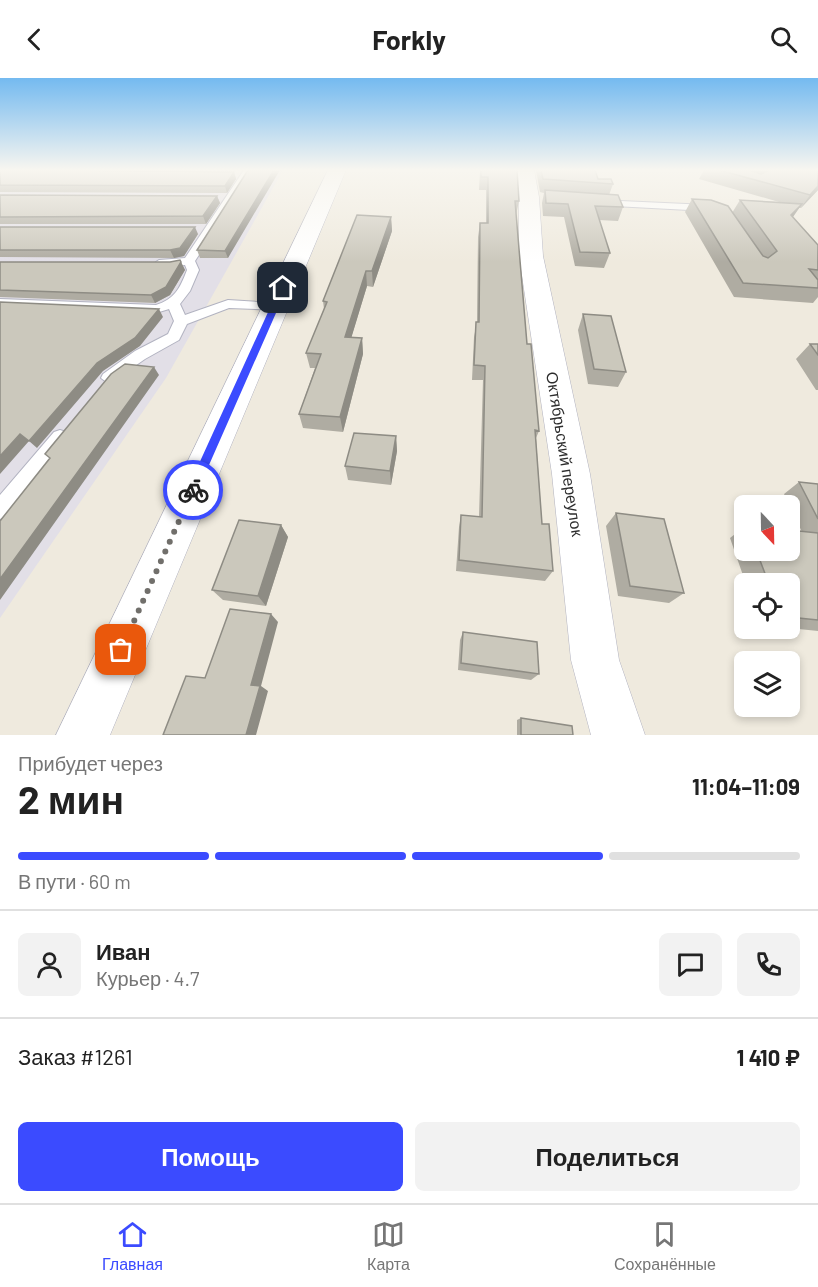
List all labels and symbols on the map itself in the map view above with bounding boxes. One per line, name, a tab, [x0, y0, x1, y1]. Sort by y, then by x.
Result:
pin	[257, 262, 308, 313]
street label: Октябрьский переулок	[543, 370, 588, 539]
courier	[163, 460, 223, 520]
north arrow	[734, 495, 800, 561]
pin	[95, 624, 146, 675]

